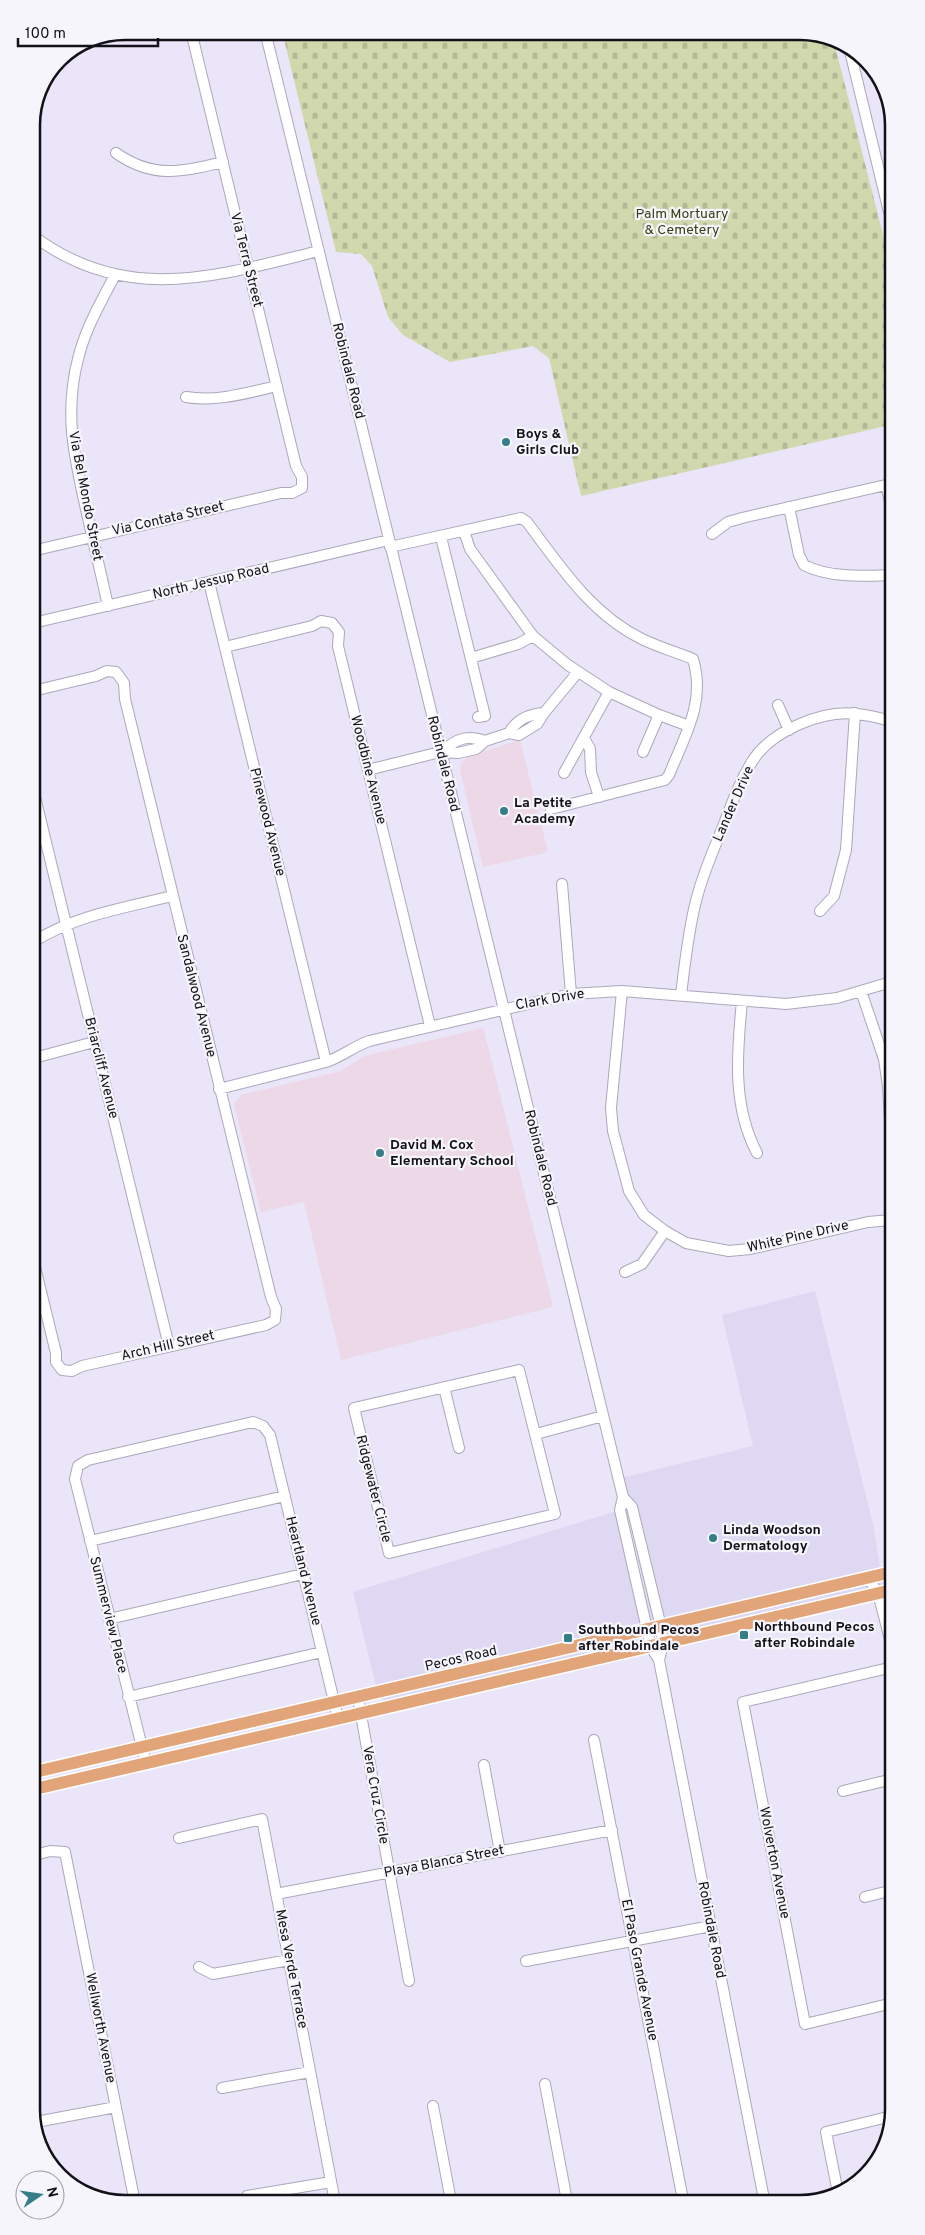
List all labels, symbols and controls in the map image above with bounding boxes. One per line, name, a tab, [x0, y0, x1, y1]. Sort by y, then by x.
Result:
scale bar	[18, 15, 158, 47]
text: 100 m	[25, 25, 66, 44]
park label: Palm Mortuary & Cemetery	[636, 206, 728, 239]
street label: Via Terra Street	[226, 211, 266, 309]
street label: Robindale Road	[328, 321, 368, 421]
place label: Boys & Girls Club	[516, 426, 579, 459]
street label: Via Bel Mondo Street	[64, 430, 106, 562]
marker: Boys & Girls Club	[500, 436, 512, 448]
street label: Via Contata Street	[110, 498, 226, 540]
street label: North Jessup Road	[151, 560, 271, 604]
street label: Woodbine Avenue	[346, 714, 390, 826]
street label: Robindale Road	[423, 714, 463, 814]
street label: Lander Drive	[710, 764, 758, 844]
street label: Pinewood Avenue	[245, 766, 289, 878]
place label: La Petite Academy	[514, 795, 575, 828]
marker: La Petite Academy	[498, 805, 510, 817]
street label: Sandalwood Avenue	[172, 933, 220, 1059]
street label: Clark Drive	[514, 986, 586, 1014]
street label: Briarcliff Avenue	[80, 1016, 122, 1120]
street label: Robindale Road	[520, 1108, 560, 1208]
place label: David M. Cox Elementary School	[390, 1137, 514, 1170]
marker: David M. Cox Elementary School	[374, 1147, 386, 1159]
street label: White Pine Drive	[746, 1217, 850, 1257]
street label: Arch Hill Street	[120, 1327, 216, 1365]
street label: Ridgewater Circle	[351, 1433, 395, 1545]
street label: Heartland Avenue	[281, 1515, 325, 1627]
place label: Linda Woodson Dermatology	[723, 1522, 821, 1555]
marker: Linda Woodson Dermatology	[707, 1532, 719, 1544]
street label: Summerview Place	[85, 1555, 131, 1675]
place label: Northbound Pecos after Robindale	[754, 1619, 875, 1652]
place label: Southbound Pecos after Robindale	[578, 1622, 700, 1655]
marker: Northbound Pecos after Robindale	[738, 1629, 750, 1641]
marker: Southbound Pecos after Robindale	[562, 1632, 574, 1644]
street label: Pecos Road	[423, 1642, 499, 1676]
street label: Vera Cruz Circle	[358, 1744, 392, 1846]
street label: Wolverton Avenue	[755, 1806, 793, 1920]
street label: Playa Blanca Street	[382, 1842, 506, 1882]
street label: Robindale Road	[693, 1880, 729, 1980]
street label: El Paso Grande Avenue	[617, 1898, 661, 2042]
street label: Mesa Verde Terrace	[271, 1908, 311, 2030]
street label: Wellworth Avenue	[81, 1971, 119, 2085]
north arrow	[15, 2170, 65, 2220]
text: N	[42, 2186, 61, 2199]

